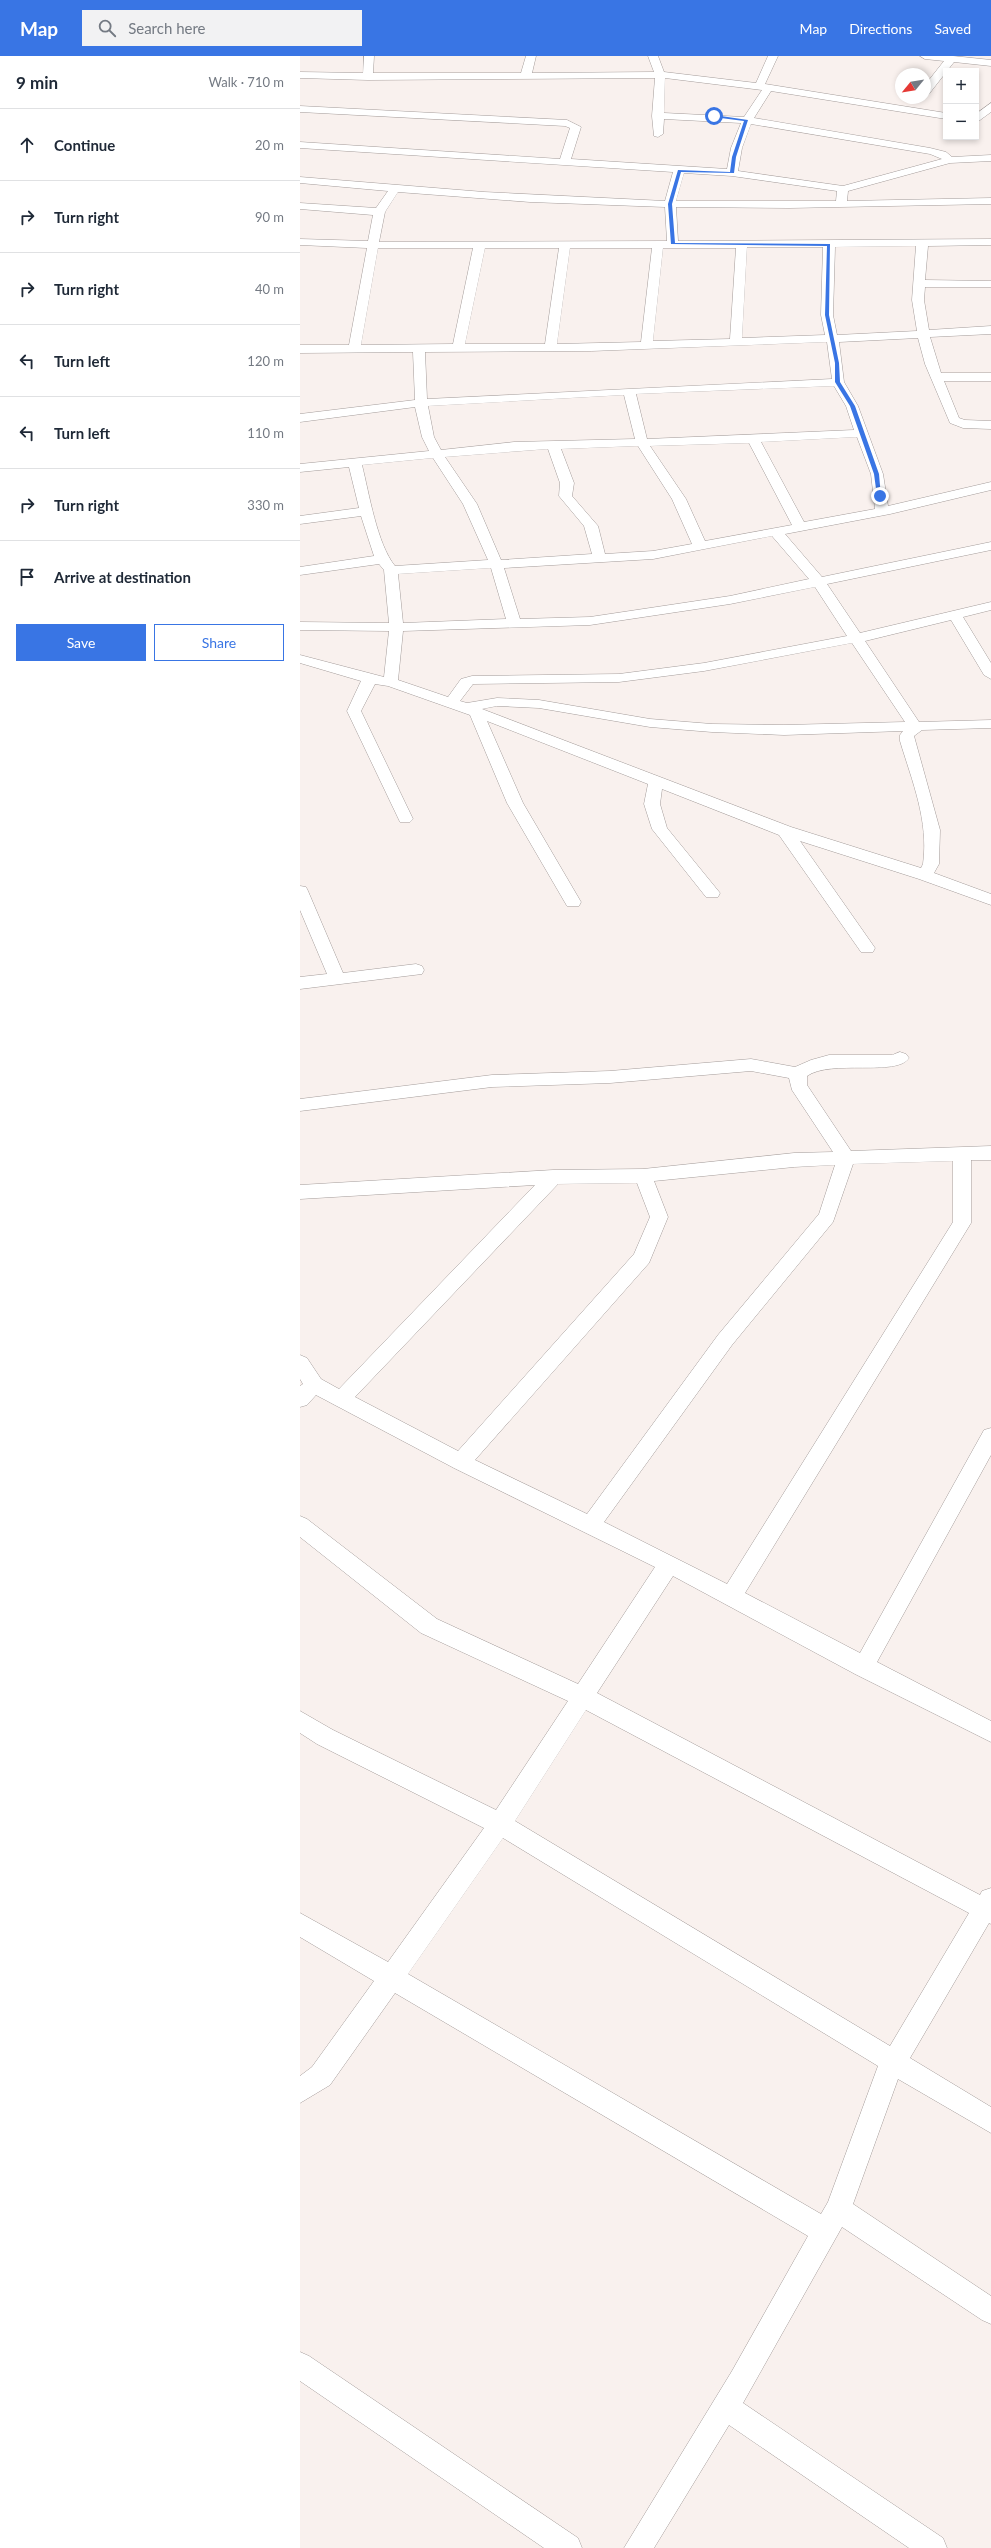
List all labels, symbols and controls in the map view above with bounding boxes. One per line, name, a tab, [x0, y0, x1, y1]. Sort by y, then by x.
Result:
search box	[82, 10, 362, 46]
text: Map	[20, 17, 58, 40]
icon: search	[96, 17, 118, 39]
text: Search here	[128, 19, 206, 37]
text: Map	[800, 20, 827, 37]
text: Directions	[849, 20, 912, 37]
text: Saved	[934, 20, 971, 37]
north arrow	[895, 68, 931, 104]
map controls	[943, 68, 979, 140]
button: +	[943, 68, 979, 104]
text: 9 min	[16, 72, 58, 93]
text: Walk · 710 m	[208, 74, 284, 90]
button: −	[943, 104, 979, 140]
route start	[705, 107, 723, 125]
icon: ahead	[16, 134, 38, 156]
text: Continue	[54, 136, 115, 154]
text: 20 m	[255, 137, 284, 153]
icon: right	[16, 206, 38, 228]
text: Turn right	[54, 208, 119, 226]
text: 90 m	[255, 209, 284, 225]
icon: right	[16, 278, 38, 300]
text: Turn right	[54, 280, 119, 298]
text: 40 m	[255, 281, 284, 297]
icon: left	[16, 350, 38, 372]
text: Turn left	[54, 352, 110, 370]
text: 120 m	[247, 353, 284, 369]
icon: left	[16, 422, 38, 444]
text: Turn left	[54, 424, 110, 442]
text: 110 m	[247, 425, 284, 441]
route end	[871, 487, 889, 505]
icon: right	[16, 494, 38, 516]
text: Turn right	[54, 496, 119, 514]
text: 330 m	[247, 497, 284, 513]
icon: arrive	[16, 566, 38, 588]
text: Arrive at destination	[54, 568, 191, 586]
button: Save	[16, 624, 146, 661]
button: Share	[154, 624, 284, 661]

